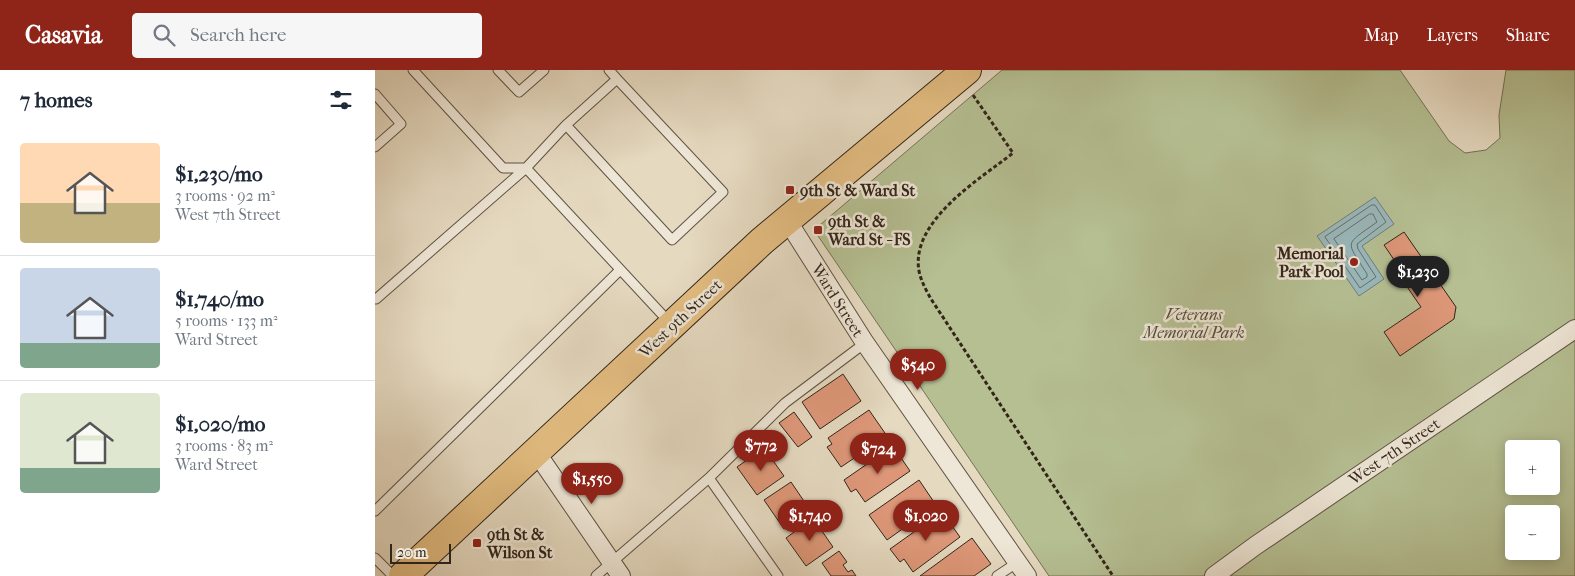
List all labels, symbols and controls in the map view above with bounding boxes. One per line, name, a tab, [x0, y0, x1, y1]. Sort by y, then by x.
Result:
search box	[132, 13, 482, 58]
text: Casavia	[25, 21, 102, 49]
icon: search	[150, 21, 178, 49]
text: Search here	[190, 24, 286, 46]
text: Map	[1364, 25, 1398, 46]
text: Layers	[1426, 25, 1478, 46]
text: Share	[1506, 25, 1550, 46]
icon: filters	[327, 86, 355, 114]
text: 7 homes	[20, 88, 92, 112]
text: $1,230/mo	[175, 162, 263, 186]
icon: home	[60, 163, 120, 223]
place label: 9th St & Ward St	[799, 181, 916, 201]
marker: 9th St & Ward St	[784, 184, 796, 196]
text: 3 rooms · 92 m²	[175, 186, 275, 205]
text: West 7th Street	[175, 205, 281, 224]
place label: 9th St & Ward St - FS	[827, 212, 911, 249]
marker: 9th St & Ward St - FS	[812, 224, 824, 236]
place label: Memorial Park Pool	[1276, 244, 1345, 281]
marker: Memorial Park Pool	[1348, 256, 1360, 268]
pin: $1,230	[1377, 256, 1459, 298]
street label: Ward Street	[807, 259, 868, 341]
text: $1,230	[1397, 262, 1439, 281]
street label: West 9th Street	[634, 275, 726, 362]
text: $1,740/mo	[175, 287, 264, 311]
icon: home	[60, 288, 120, 348]
park label: Veterans Memorial Park	[1142, 305, 1245, 342]
text: 5 rooms · 133 m²	[175, 311, 278, 330]
text: Ward Street	[175, 330, 258, 349]
pin: $540	[888, 348, 948, 391]
text: $540	[901, 355, 935, 374]
text: $1,020/mo	[175, 412, 266, 436]
icon: home	[60, 413, 120, 473]
street label: West 7th Street	[1344, 414, 1444, 489]
pin: $772	[731, 430, 791, 472]
pin: $724	[848, 432, 908, 475]
text: 3 rooms · 83 m²	[175, 436, 273, 455]
text: $772	[745, 436, 777, 455]
text: $724	[861, 439, 895, 458]
map controls	[1505, 440, 1560, 560]
button: +	[1505, 440, 1560, 495]
text: Ward Street	[175, 455, 258, 474]
pin: $1,550	[551, 462, 633, 505]
text: $1,550	[572, 469, 612, 488]
pin: $1,740	[769, 500, 851, 542]
pin: $1,020	[885, 500, 967, 542]
button: −	[1505, 505, 1560, 560]
text: $1,740	[789, 506, 831, 525]
text: $1,020	[904, 506, 948, 525]
place label: 9th St & Wilson St	[486, 525, 553, 562]
marker: 9th St & Wilson St	[471, 537, 483, 549]
scale bar	[390, 541, 451, 564]
text: 20 m	[397, 544, 427, 561]

